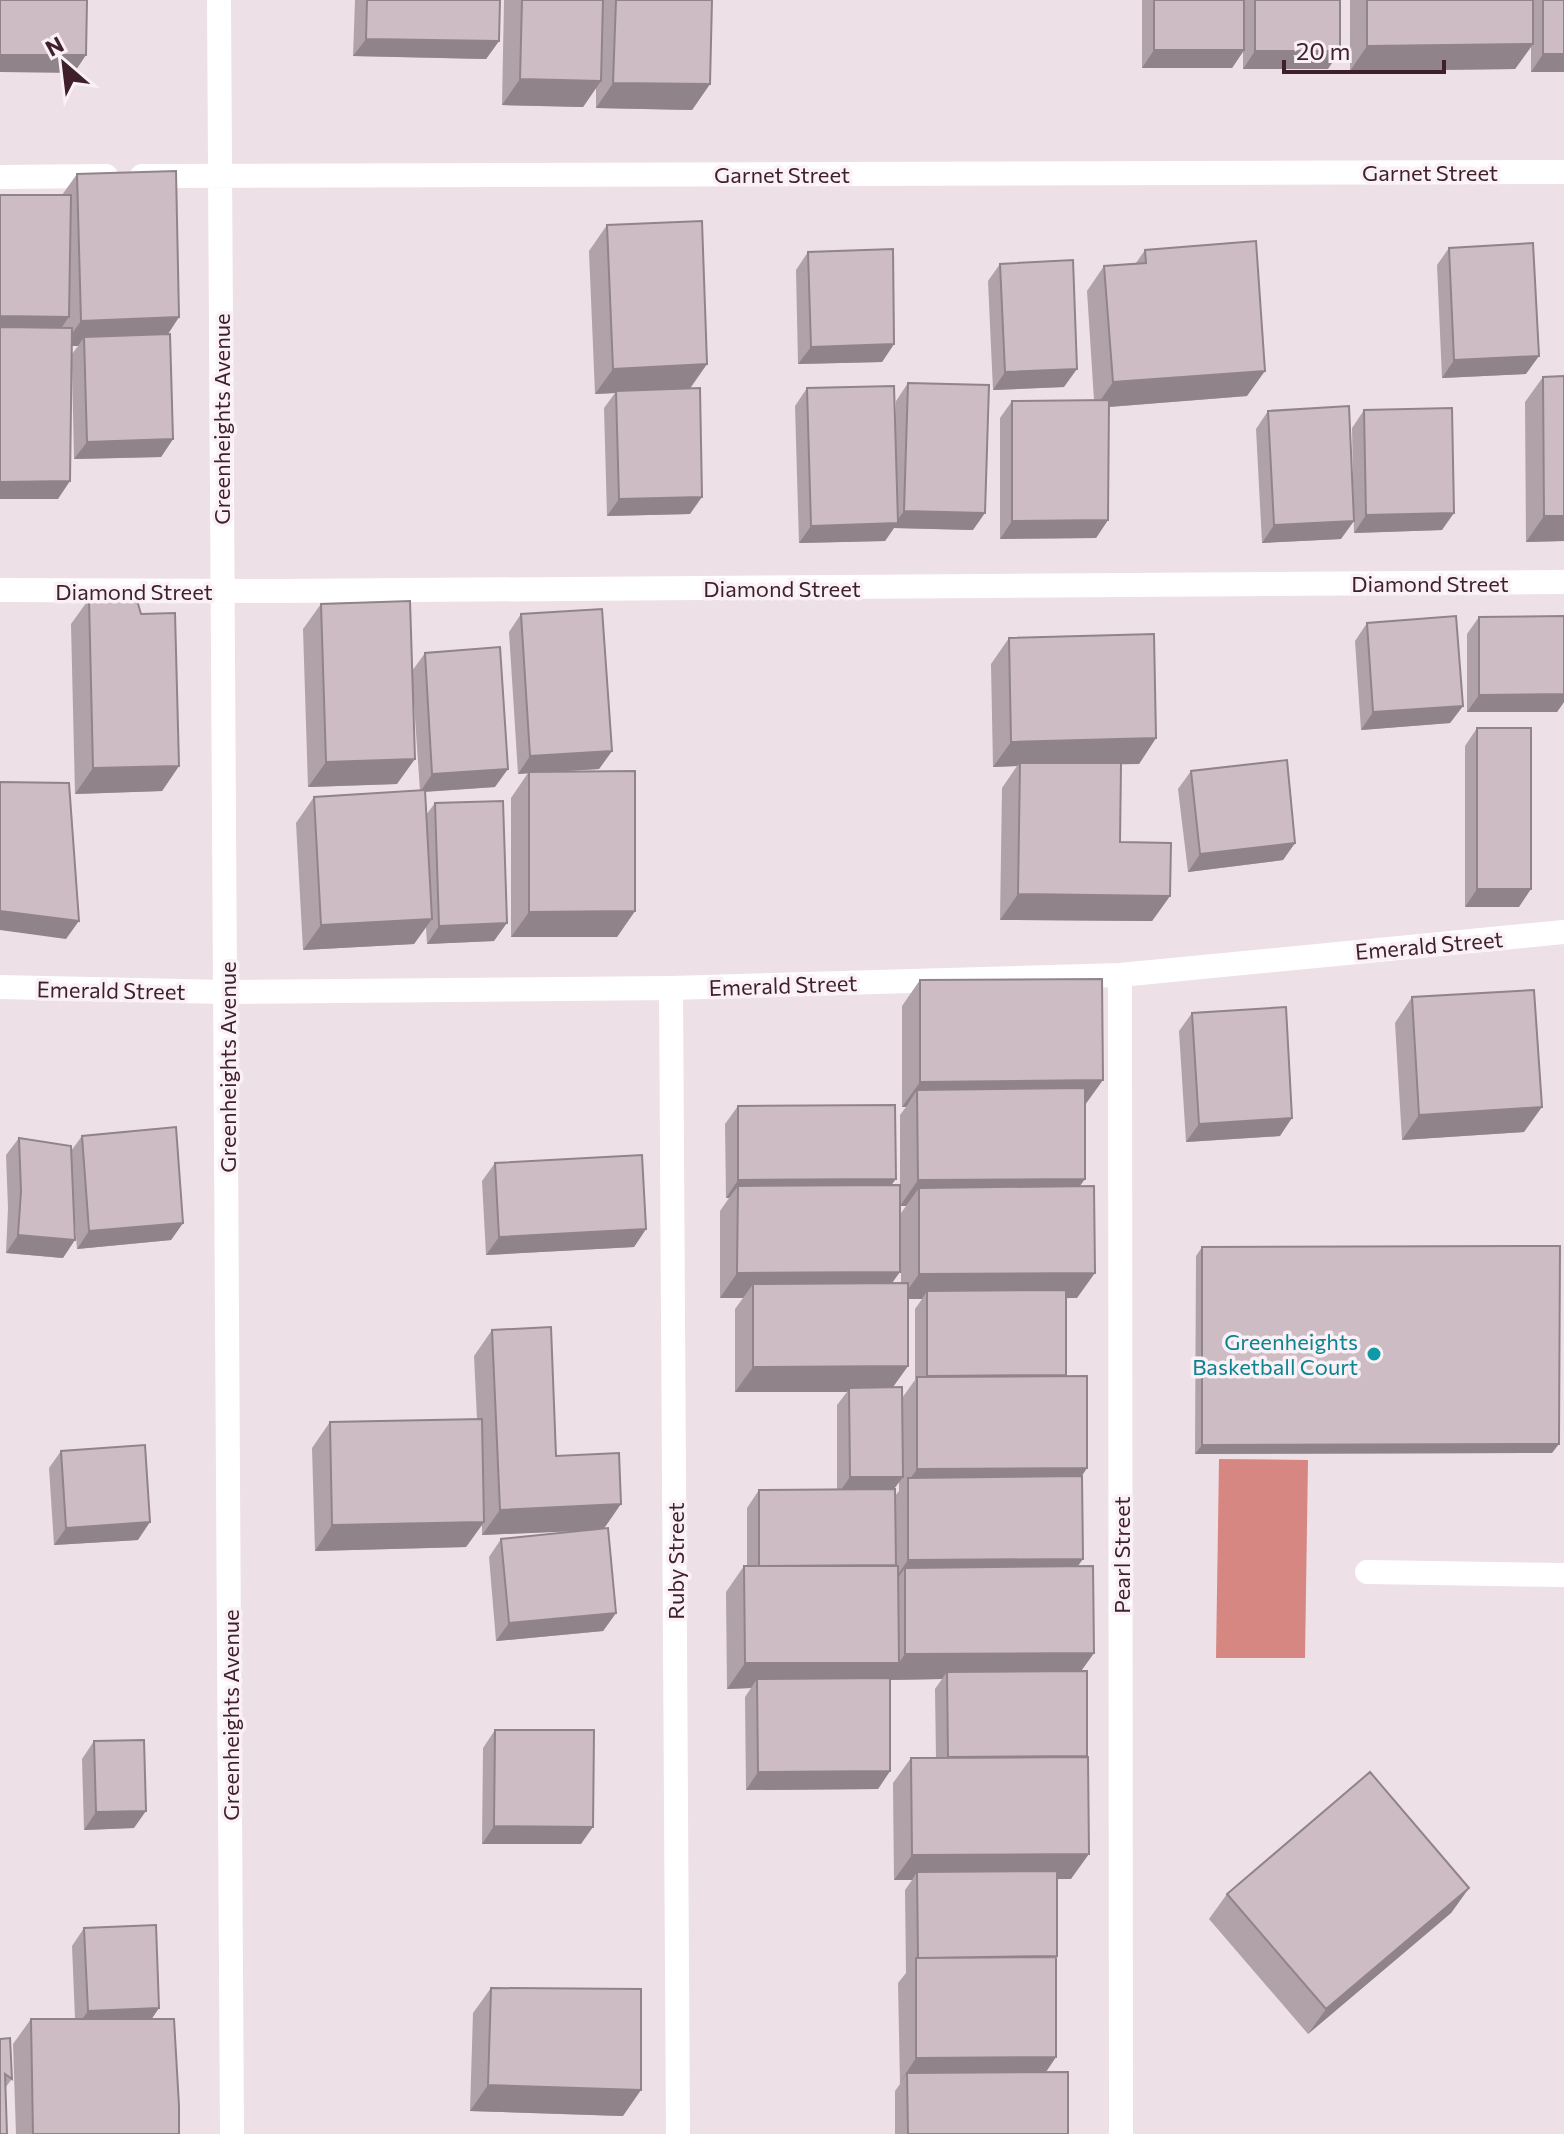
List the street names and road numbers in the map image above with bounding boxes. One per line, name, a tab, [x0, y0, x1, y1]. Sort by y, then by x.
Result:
street label: Garnet Street	[1362, 159, 1498, 186]
street label: Garnet Street	[714, 161, 850, 188]
street label: Greenheights Avenue	[208, 313, 235, 525]
street label: Diamond Street	[1351, 570, 1509, 597]
street label: Diamond Street	[703, 575, 861, 602]
street label: Diamond Street	[55, 578, 213, 605]
street label: Emerald Street	[1354, 925, 1504, 965]
street label: Greenheights Avenue	[214, 961, 241, 1173]
street label: Emerald Street	[708, 969, 858, 1001]
street label: Emerald Street	[36, 975, 186, 1005]
street label: Pearl Street	[1108, 1496, 1135, 1614]
street label: Ruby Street	[662, 1502, 689, 1620]
street label: Greenheights Avenue	[217, 1609, 244, 1821]

